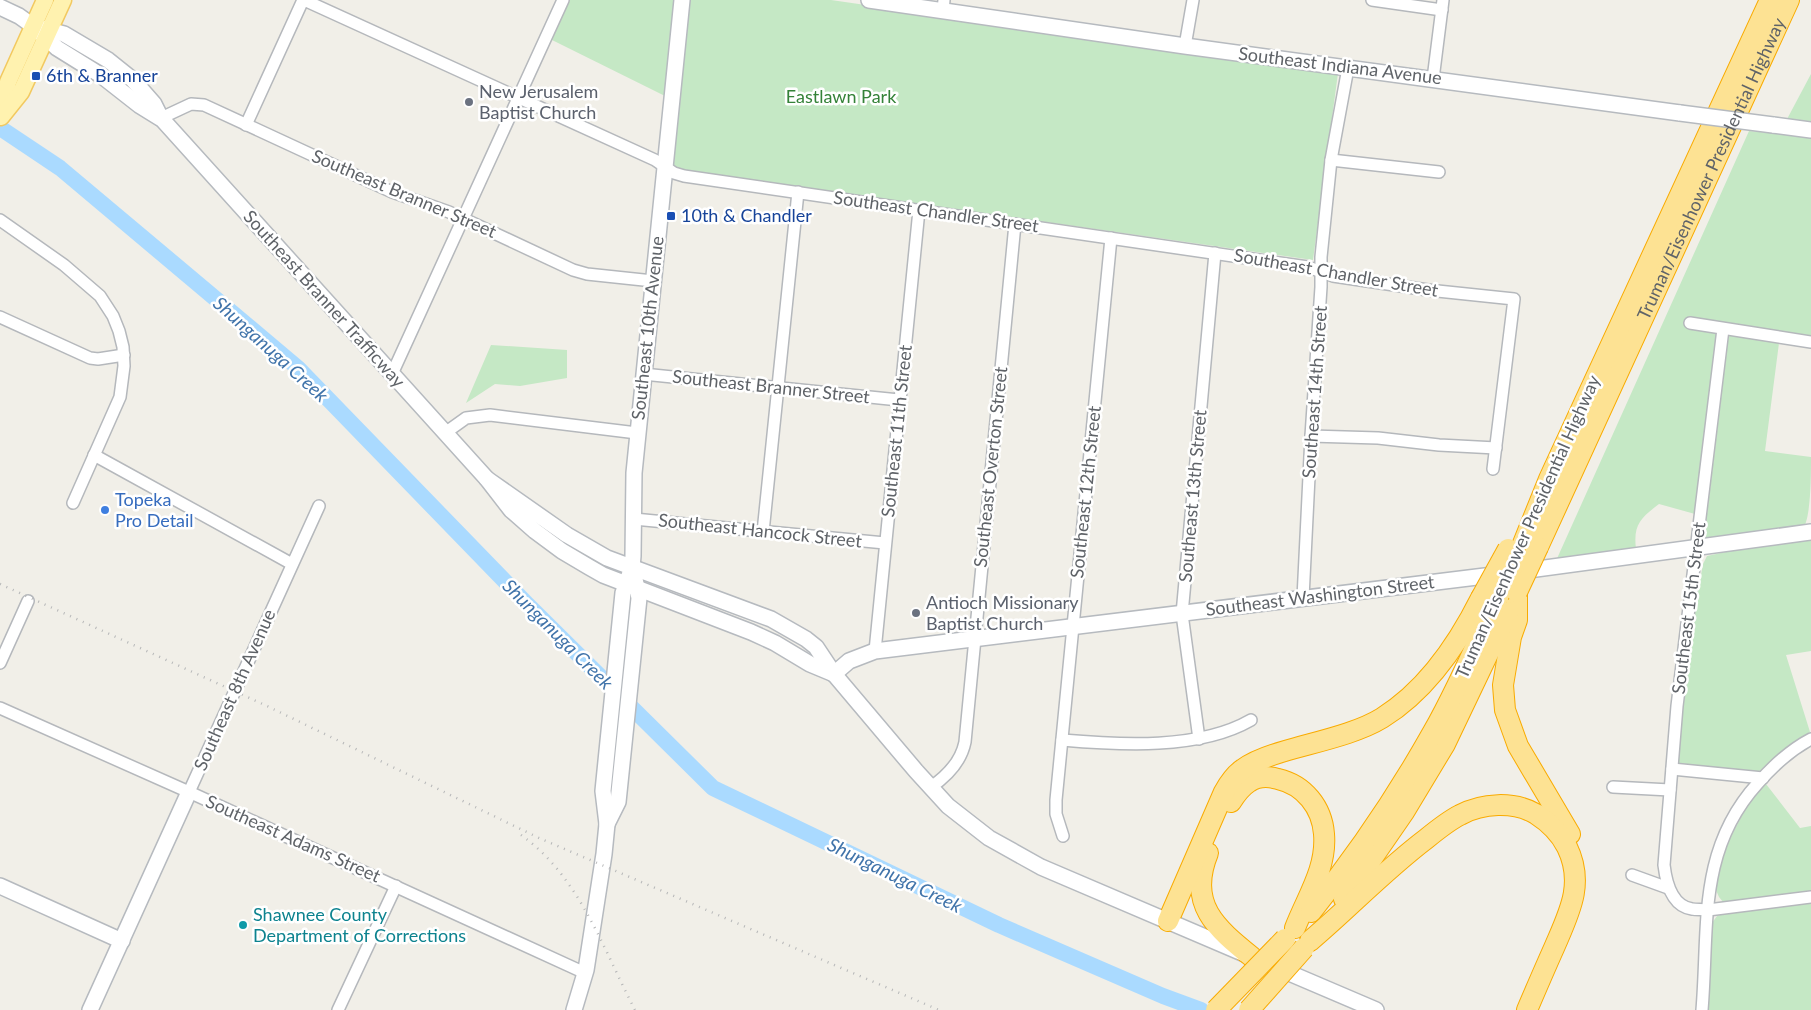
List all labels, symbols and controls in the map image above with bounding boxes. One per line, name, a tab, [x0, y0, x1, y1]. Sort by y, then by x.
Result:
street label: Truman/Eisenhower Presidential Highway	[1632, 13, 1790, 323]
street label: Southeast Indiana Avenue	[1237, 42, 1443, 88]
place label: 6th & Branner	[46, 64, 158, 86]
marker: 6th & Branner	[30, 70, 42, 82]
place label: New Jerusalem Baptist Church	[479, 80, 598, 123]
park label: Eastlawn Park	[786, 85, 897, 107]
marker: New Jerusalem Baptist Church	[463, 96, 475, 108]
street label: Southeast Branner Street	[309, 144, 500, 242]
street label: Southeast Chandler Street	[832, 186, 1041, 236]
place label: 10th & Chandler	[681, 204, 812, 226]
street label: Southeast Branner Trafficway	[239, 205, 411, 392]
marker: 10th & Chandler	[665, 210, 677, 222]
street label: Southeast 10th Avenue	[626, 235, 668, 421]
street label: Southeast Chandler Street	[1232, 243, 1440, 301]
water label: Shunganuga Creek	[209, 291, 334, 407]
street label: Southeast 14th Street	[1297, 304, 1331, 479]
street label: Southeast 11th Street	[876, 343, 916, 518]
street label: Southeast Branner Street	[671, 365, 871, 407]
street label: Southeast Overton Street	[969, 365, 1012, 568]
street label: Truman/Eisenhower Presidential Highway	[1450, 371, 1604, 682]
street label: Southeast 12th Street	[1065, 404, 1105, 579]
street label: Southeast 13th Street	[1174, 408, 1211, 583]
place label: Topeka Pro Detail	[115, 488, 194, 531]
marker: Topeka Pro Detail	[99, 504, 111, 516]
street label: Southeast Hancock Street	[657, 508, 864, 552]
street label: Southeast 15th Street	[1667, 520, 1710, 695]
street label: Southeast Washington Street	[1204, 570, 1436, 620]
water label: Shunganuga Creek	[498, 574, 619, 694]
place label: Antioch Missionary Baptist Church	[926, 591, 1079, 634]
street label: Southeast 8th Avenue	[189, 606, 280, 774]
marker: Antioch Missionary Baptist Church	[910, 607, 922, 619]
street label: Southeast Adams Street	[203, 790, 385, 887]
water label: Shunganuga Creek	[824, 832, 967, 917]
place label: Shawnee County Department of Corrections	[253, 903, 466, 946]
marker: Shawnee County Department of Corrections	[237, 919, 249, 931]

